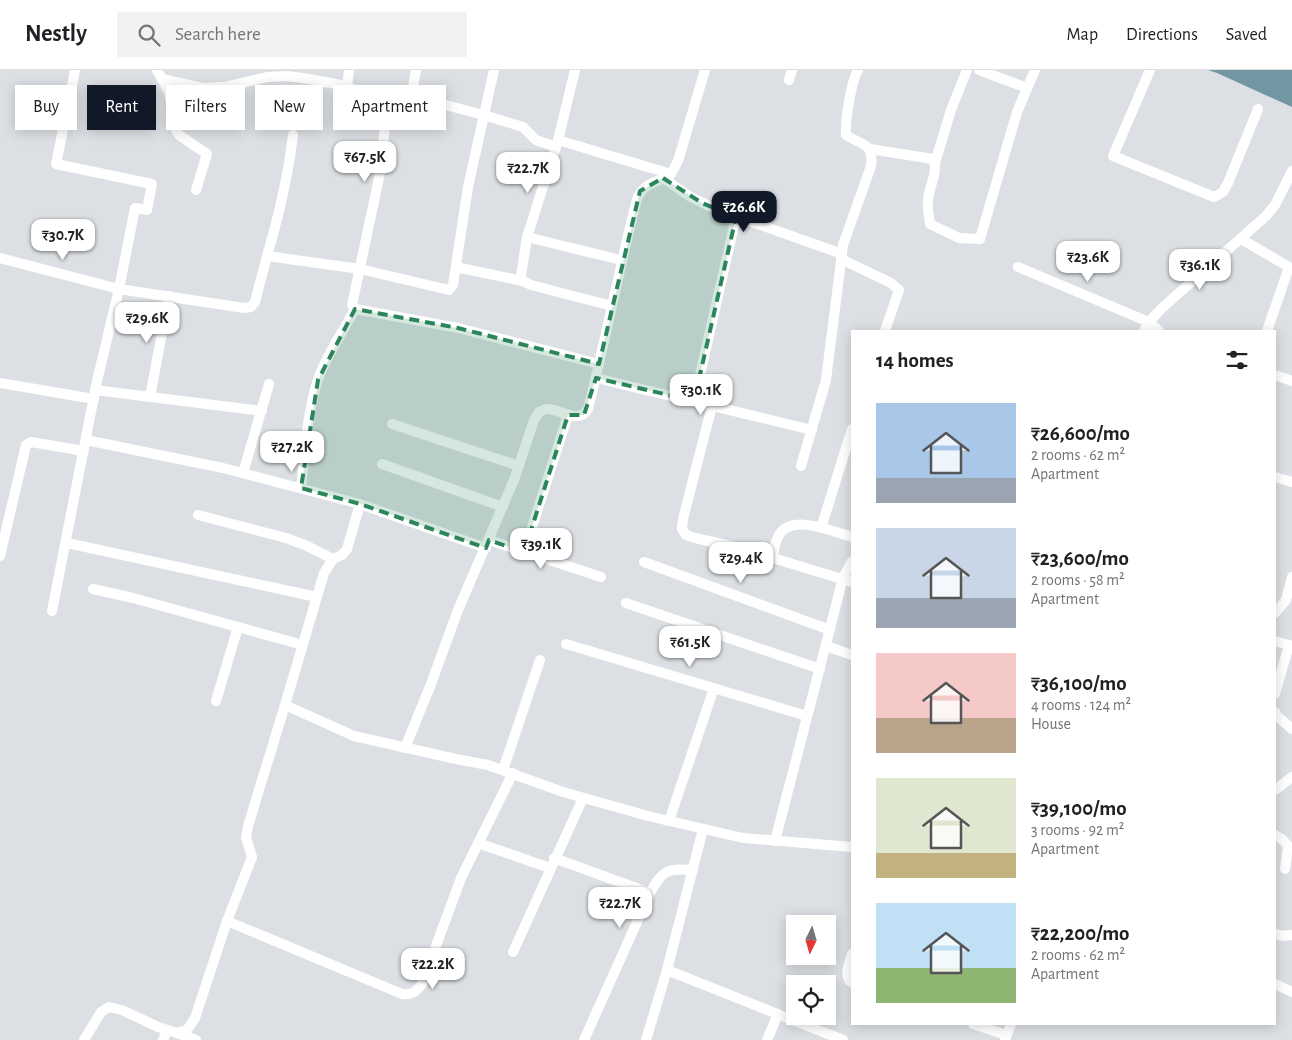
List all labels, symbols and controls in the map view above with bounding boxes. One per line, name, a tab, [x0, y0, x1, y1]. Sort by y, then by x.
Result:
search box	[117, 12, 467, 57]
icon: search	[135, 21, 163, 49]
text: Nestly	[25, 22, 87, 46]
text: Search here	[175, 25, 261, 44]
text: Map	[1067, 26, 1098, 44]
text: Directions	[1126, 26, 1198, 44]
text: Saved	[1226, 26, 1267, 44]
chip: Buy	[15, 85, 77, 130]
chip: Rent	[87, 85, 156, 130]
chip: Filters	[166, 85, 245, 130]
chip: New	[255, 85, 323, 130]
chip: Apartment	[333, 85, 446, 130]
pin: ₹67.5K	[324, 140, 406, 183]
text: ₹67.5K	[344, 149, 386, 165]
pin: ₹22.7K	[487, 152, 569, 194]
text: ₹22.7K	[507, 160, 549, 176]
pin: ₹26.6K	[703, 190, 785, 233]
text: ₹26.6K	[723, 199, 765, 215]
pin: ₹30.7K	[22, 218, 104, 261]
text: ₹30.7K	[42, 227, 84, 243]
pin: ₹23.6K	[1047, 240, 1129, 283]
pin: ₹36.1K	[1159, 248, 1241, 291]
text: ₹23.6K	[1067, 249, 1109, 265]
text: ₹36.1K	[1180, 257, 1220, 273]
pin: ₹29.6K	[106, 302, 188, 344]
text: ₹29.6K	[126, 310, 168, 326]
icon: filters	[1223, 346, 1251, 374]
text: 14 homes	[876, 350, 954, 371]
pin: ₹30.1K	[660, 374, 742, 416]
text: ₹30.1K	[681, 382, 721, 398]
icon: home	[916, 423, 976, 483]
text: ₹26,600/mo	[1031, 423, 1130, 444]
pin: ₹27.2K	[251, 430, 333, 473]
text: ₹27.2K	[271, 439, 313, 455]
text: 2 rooms · 62 m²	[1031, 447, 1125, 463]
text: Apartment	[1031, 466, 1099, 482]
pin: ₹39.1K	[500, 528, 582, 570]
text: ₹39.1K	[521, 536, 561, 552]
pin: ₹29.4K	[700, 542, 782, 584]
icon: home	[916, 548, 976, 608]
text: ₹23,600/mo	[1031, 548, 1129, 569]
text: ₹29.4K	[719, 550, 763, 566]
text: 2 rooms · 58 m²	[1031, 572, 1125, 588]
text: Apartment	[1031, 591, 1099, 607]
pin: ₹61.5K	[649, 626, 731, 668]
text: ₹61.5K	[670, 634, 710, 650]
icon: home	[916, 673, 976, 733]
text: ₹36,100/mo	[1031, 673, 1127, 694]
text: 4 rooms · 124 m²	[1031, 697, 1131, 713]
text: House	[1031, 716, 1071, 732]
icon: home	[916, 798, 976, 858]
text: ₹39,100/mo	[1031, 798, 1127, 819]
text: 3 rooms · 92 m²	[1031, 822, 1124, 838]
text: Apartment	[1031, 841, 1099, 857]
pin: ₹22.7K	[579, 886, 661, 929]
text: ₹22.7K	[599, 895, 641, 911]
north arrow	[786, 915, 836, 965]
map controls	[786, 915, 836, 1025]
icon: home	[916, 923, 976, 983]
text: ₹22,200/mo	[1031, 923, 1129, 944]
text: 2 rooms · 62 m²	[1031, 947, 1125, 963]
pin: ₹22.2K	[392, 948, 474, 990]
text: ₹22.2K	[412, 956, 454, 972]
text: Apartment	[1031, 966, 1099, 982]
button: locate	[786, 975, 836, 1025]

